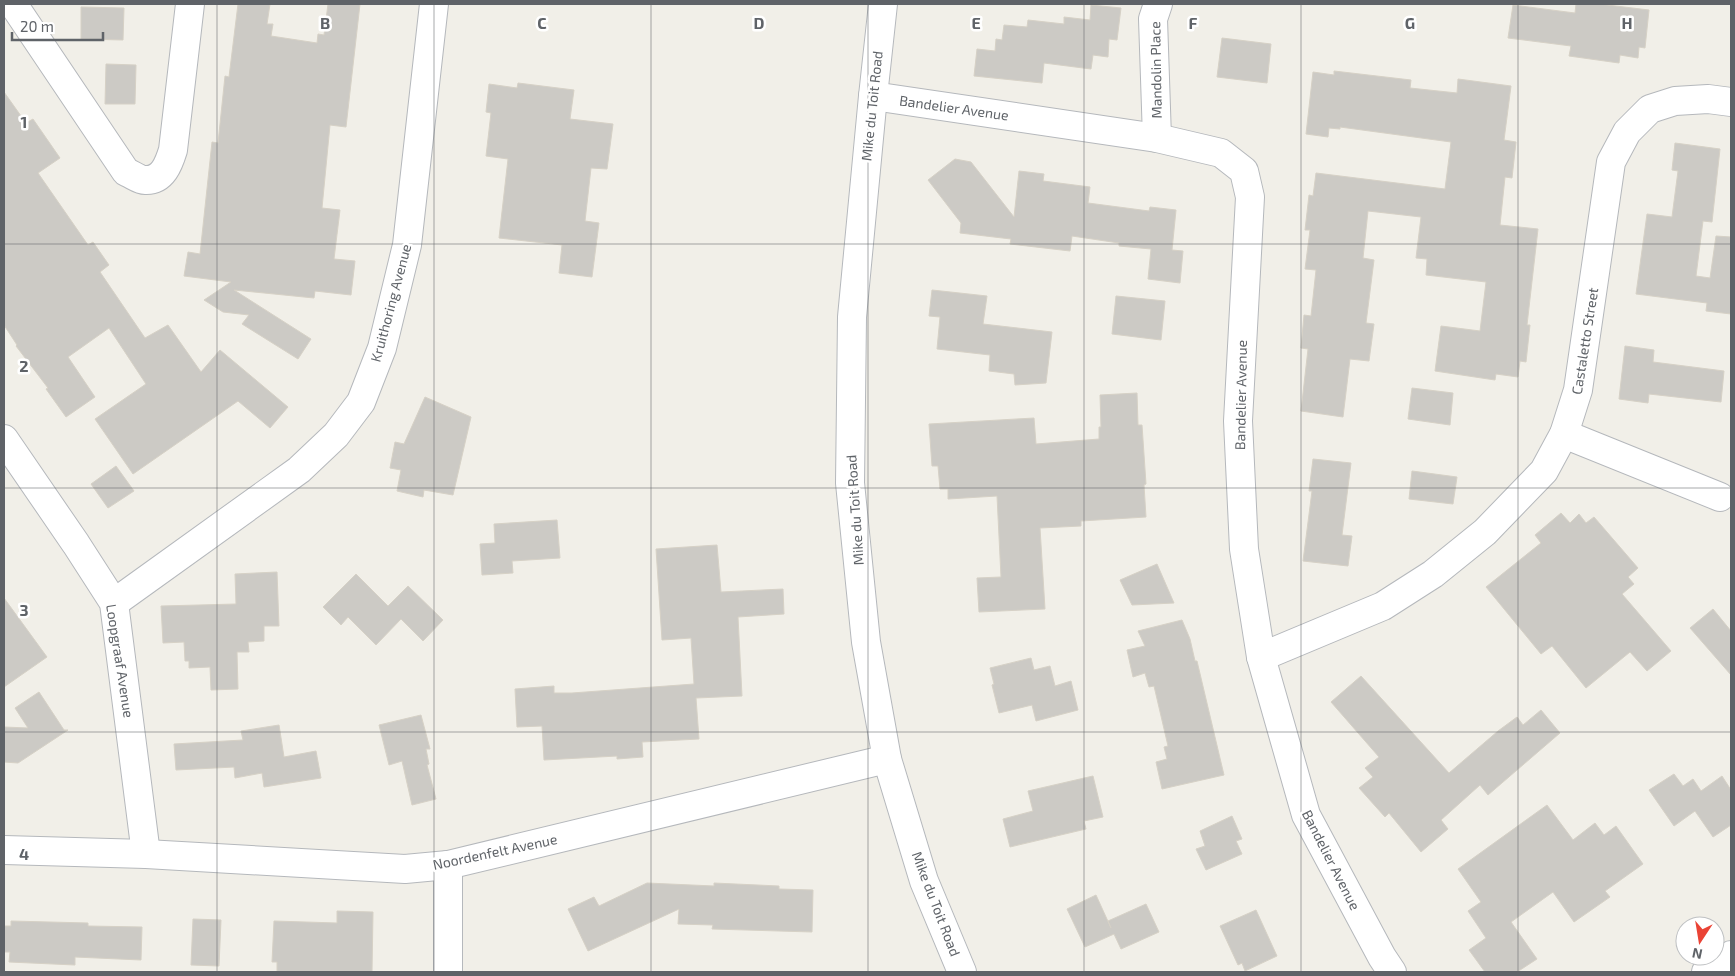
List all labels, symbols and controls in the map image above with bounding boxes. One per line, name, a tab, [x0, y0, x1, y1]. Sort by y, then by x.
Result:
scale bar	[12, 10, 104, 42]
text: B	[320, 13, 330, 32]
text: C	[537, 13, 547, 32]
text: D	[754, 13, 765, 32]
text: E	[971, 13, 981, 32]
text: F	[1189, 13, 1198, 32]
text: G	[1405, 13, 1415, 32]
text: H	[1621, 13, 1633, 32]
text: 20 m	[20, 17, 54, 35]
street label: Mandolin Place	[1146, 21, 1165, 119]
street label: Mike du Toit Road	[857, 50, 886, 162]
street label: Bandelier Avenue	[898, 91, 1010, 124]
text: 1	[21, 112, 27, 131]
street label: Kruithoring Avenue	[367, 242, 414, 364]
street label: Castaletto Street	[1568, 286, 1601, 396]
street label: Bandelier Avenue	[1231, 340, 1250, 450]
text: 2	[19, 356, 29, 375]
street label: Mike du Toit Road	[842, 454, 867, 566]
text: 3	[19, 600, 29, 619]
street label: Loopgraaf Avenue	[103, 603, 138, 719]
street label: Bandelier Avenue	[1299, 807, 1364, 913]
street label: Noordenfelt Avenue	[431, 830, 559, 873]
text: 4	[19, 844, 29, 863]
street label: Mike du Toit Road	[909, 849, 964, 959]
north arrow	[1675, 916, 1725, 966]
text: N	[1690, 945, 1704, 964]

